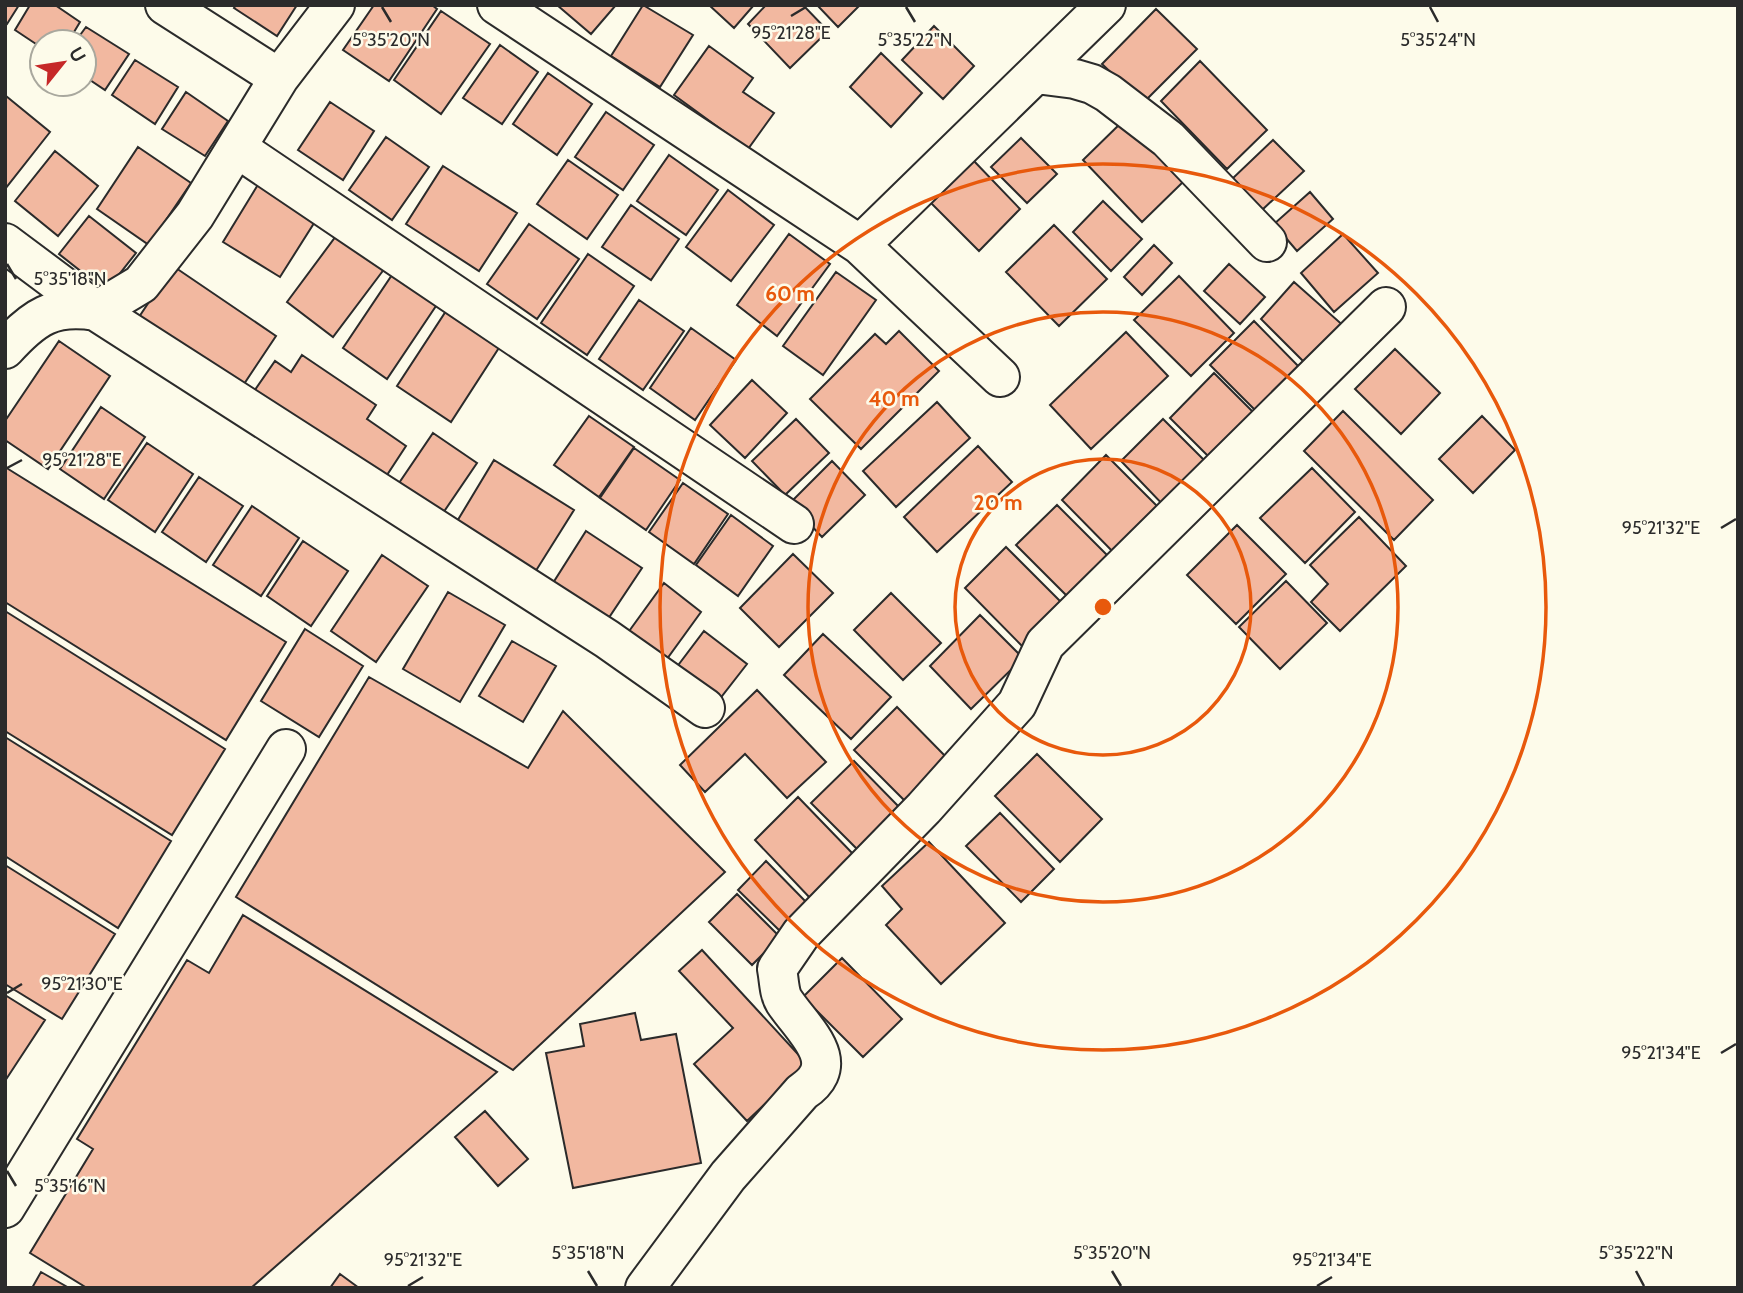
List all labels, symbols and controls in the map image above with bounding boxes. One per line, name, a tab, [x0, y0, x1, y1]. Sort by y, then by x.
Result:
text: 95°21'28"E	[751, 22, 831, 44]
north arrow	[28, 28, 98, 98]
text: 5°35'20"N	[352, 29, 430, 51]
text: 5°35'22"N	[878, 29, 952, 51]
text: 5°35'24"N	[1400, 29, 1476, 51]
text: U	[64, 43, 91, 66]
text: 5°35'18"N	[34, 268, 106, 290]
text: 60 m	[765, 281, 815, 306]
text: 40 m	[869, 386, 919, 411]
text: 95°21'28"E	[42, 449, 122, 471]
text: 20 m	[974, 490, 1022, 515]
text: 95°21'32"E	[1622, 517, 1700, 539]
centre of rings	[1091, 595, 1115, 619]
text: 95°21'30"E	[41, 973, 123, 995]
text: 95°21'34"E	[1621, 1042, 1701, 1064]
text: 5°35'16"N	[34, 1175, 106, 1197]
text: 5°35'18"N	[552, 1242, 624, 1264]
text: 5°35'20"N	[1073, 1242, 1151, 1264]
text: 5°35'22"N	[1599, 1242, 1673, 1264]
text: 95°21'32"E	[384, 1249, 462, 1271]
text: 95°21'34"E	[1292, 1249, 1372, 1271]

